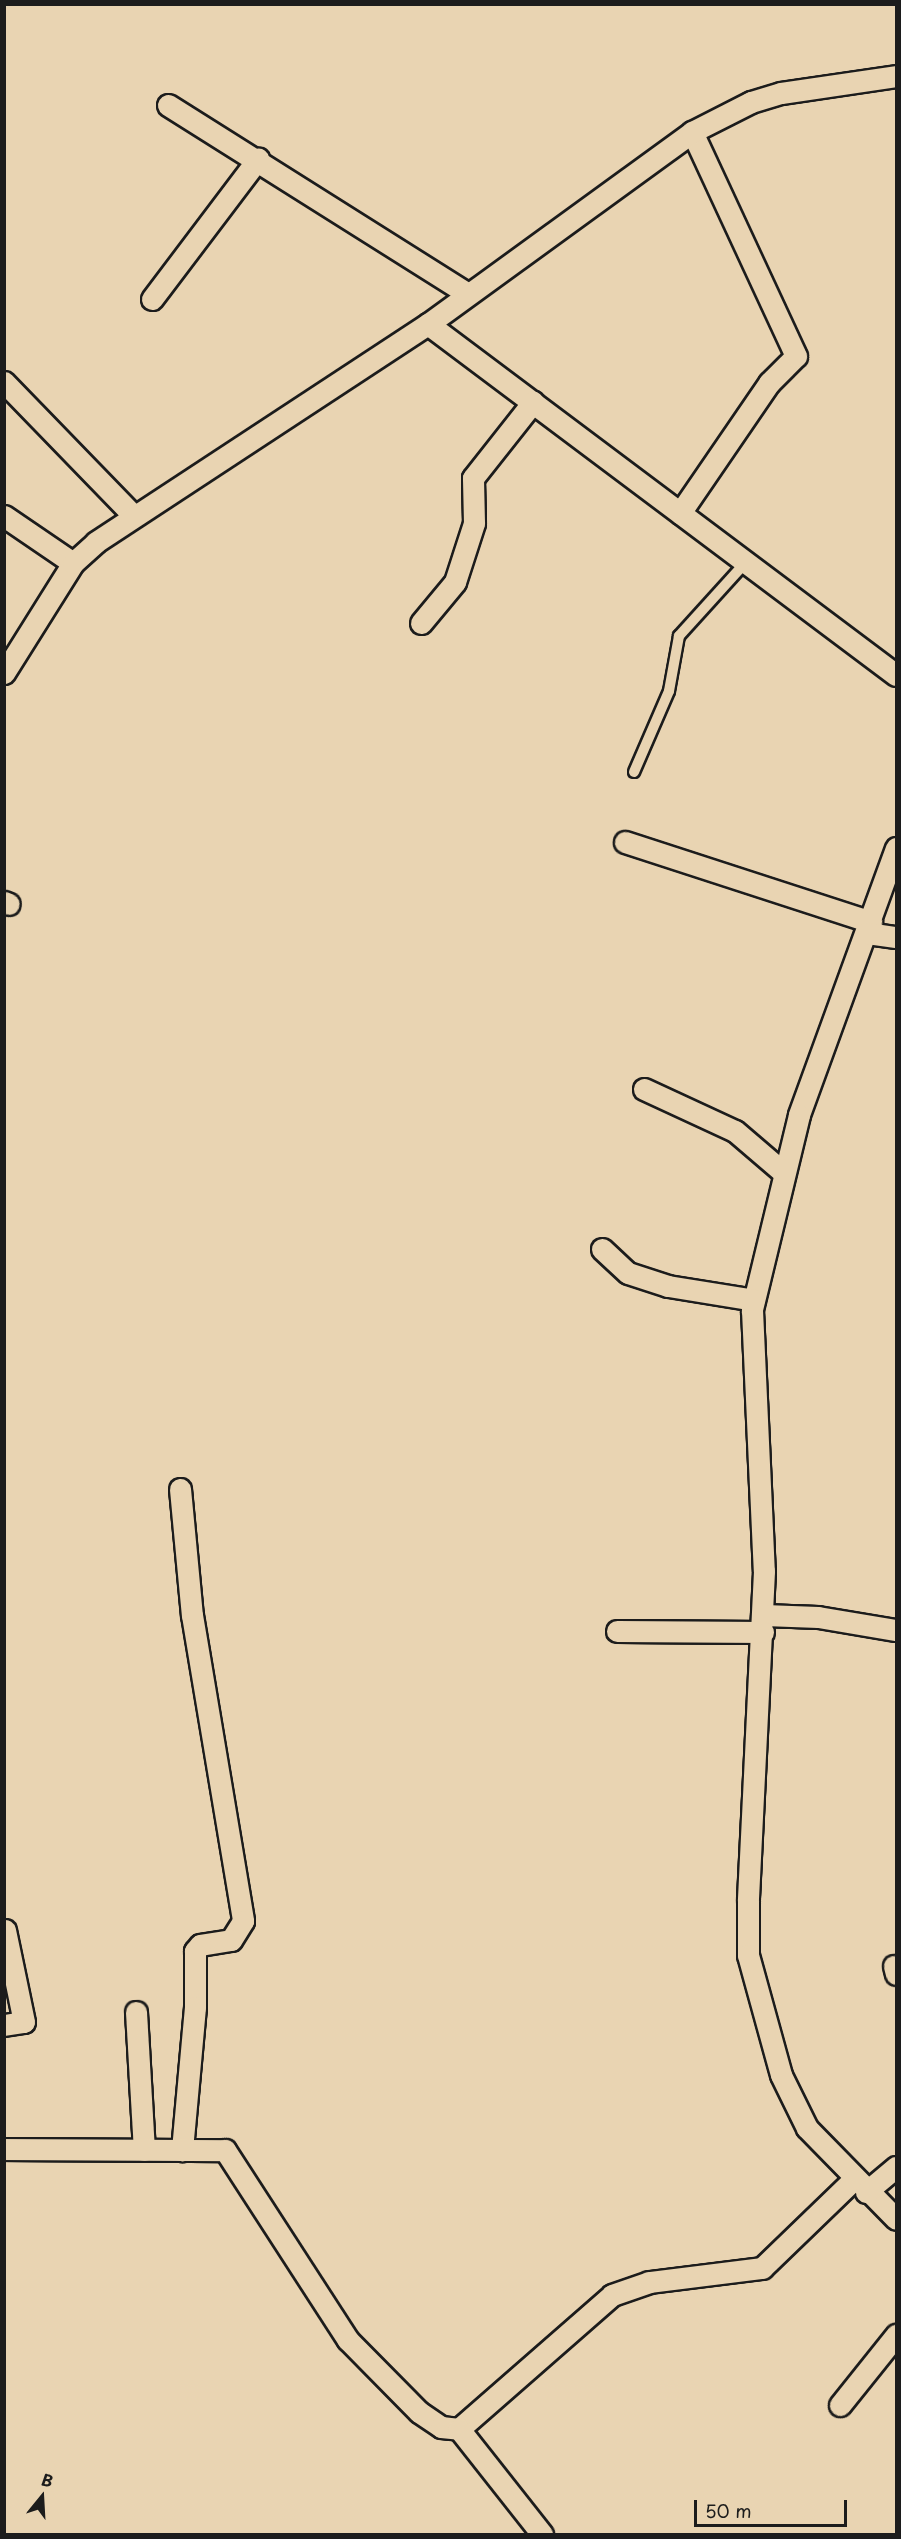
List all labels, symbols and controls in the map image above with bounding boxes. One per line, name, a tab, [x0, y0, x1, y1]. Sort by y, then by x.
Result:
north arrow	[12, 2467, 72, 2527]
text: B	[39, 2467, 56, 2493]
scale bar	[697, 2488, 850, 2526]
text: 50 m	[705, 2497, 752, 2524]

